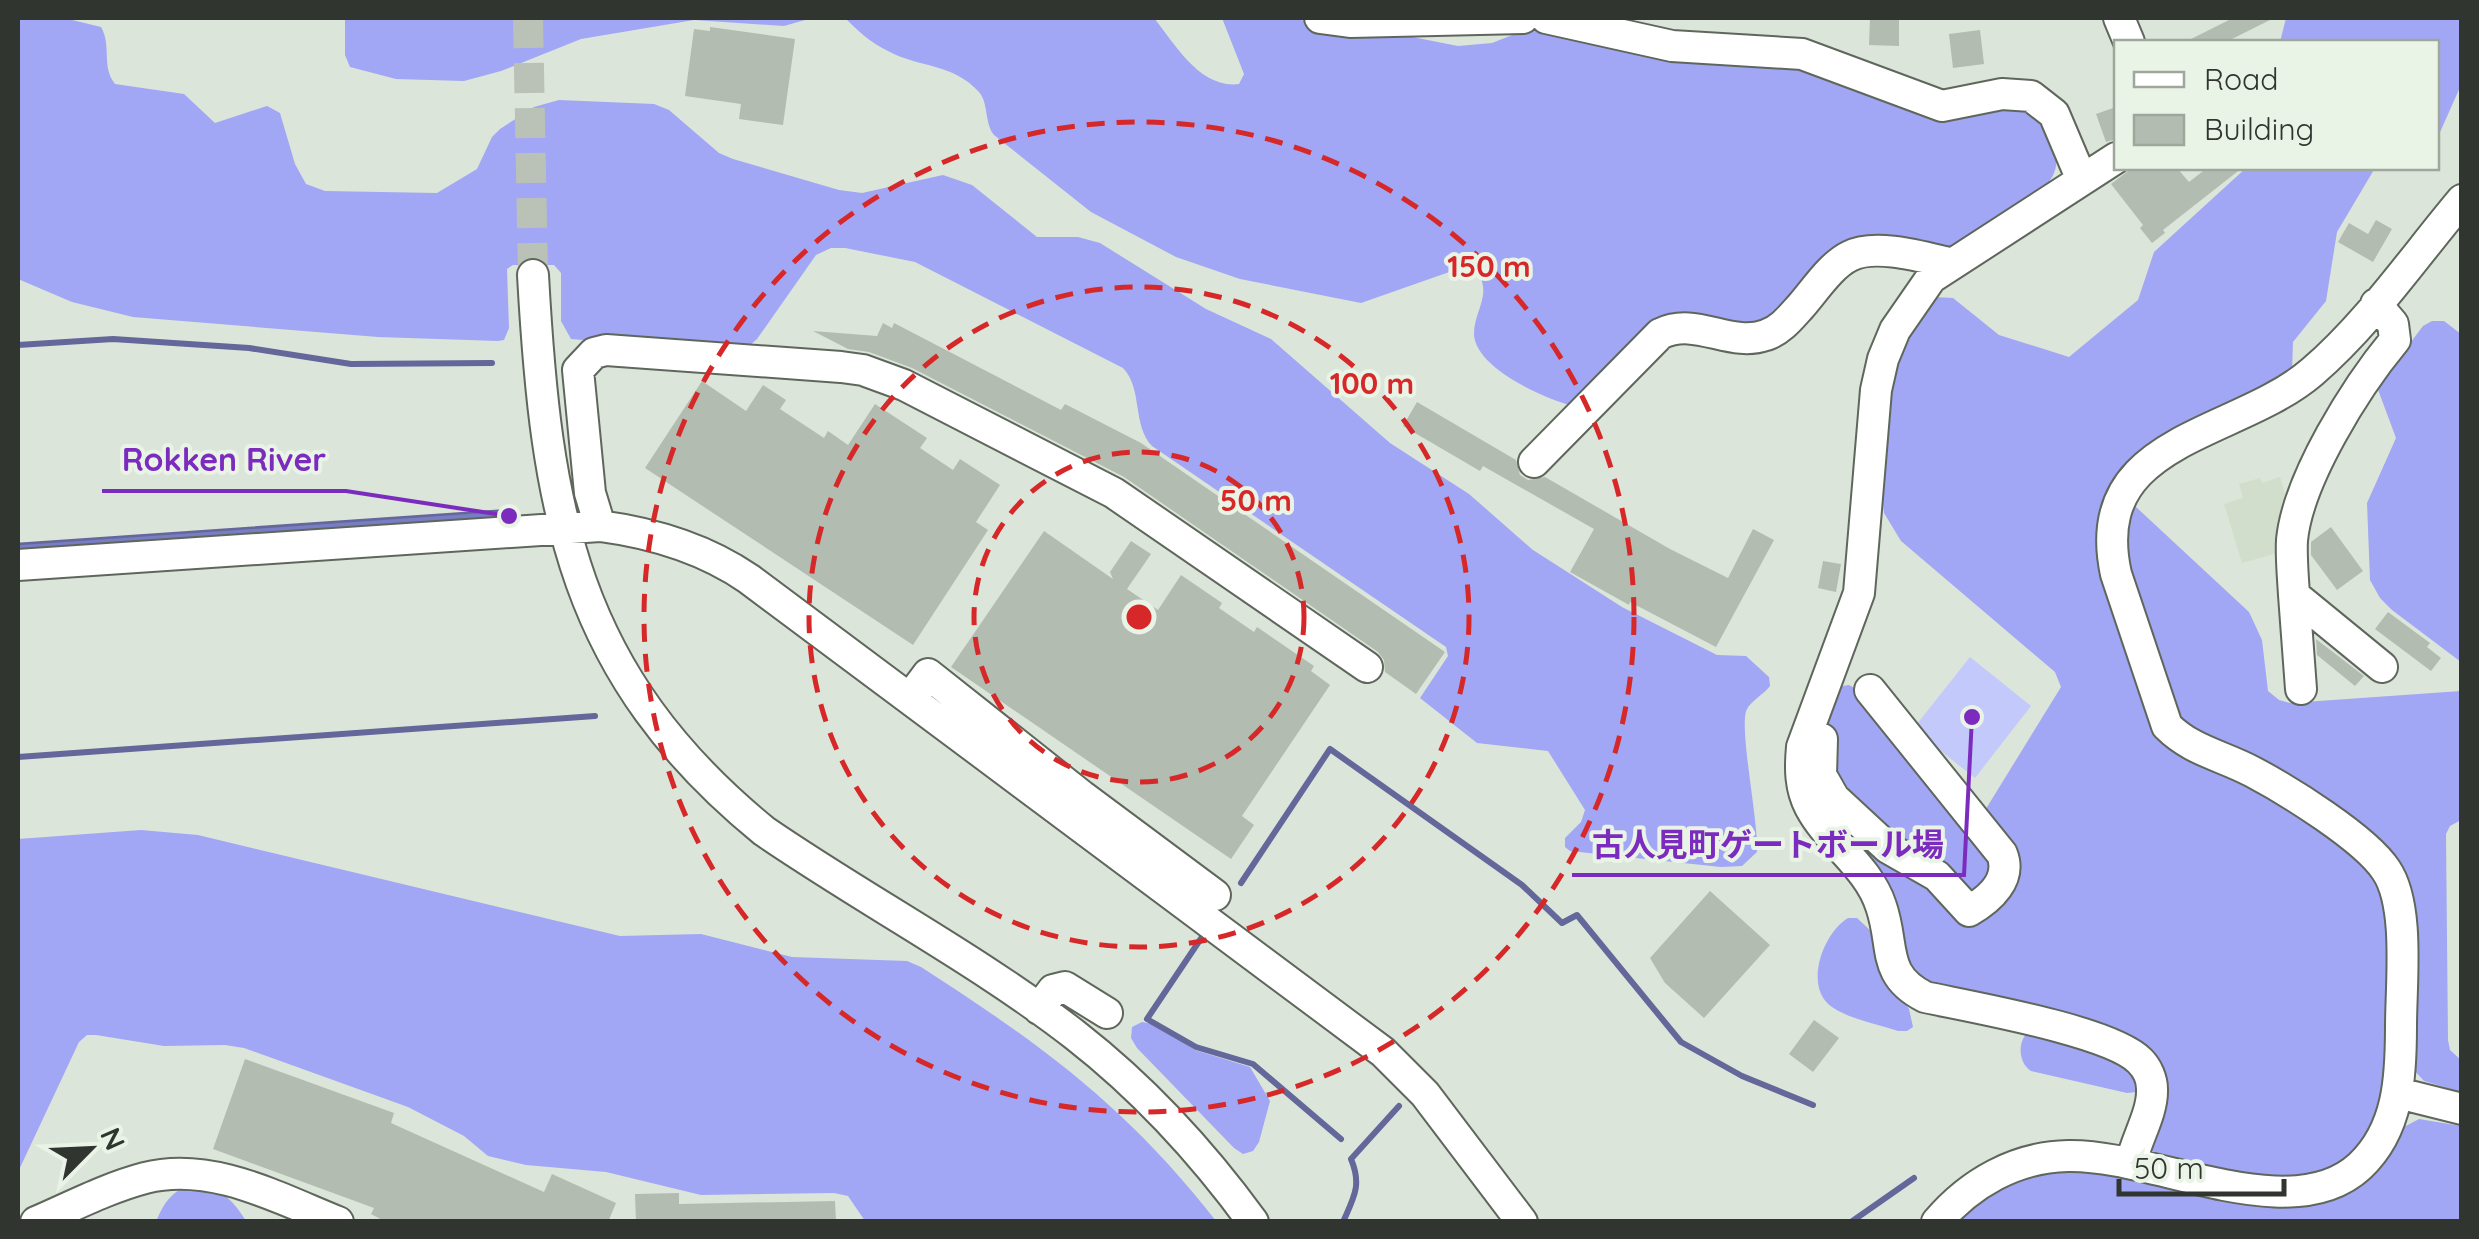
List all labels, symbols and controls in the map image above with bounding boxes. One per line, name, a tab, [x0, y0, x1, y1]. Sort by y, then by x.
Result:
legend	[2114, 40, 2439, 170]
text: Road	[2204, 60, 2278, 98]
text: Building	[2204, 110, 2314, 148]
text: 150 m	[1447, 247, 1531, 285]
text: 100 m	[1330, 364, 1414, 402]
callout: Rokken River	[102, 429, 346, 491]
text: Rokken River	[122, 439, 326, 479]
text: 50 m	[1220, 481, 1292, 519]
centre of rings	[1121, 599, 1157, 635]
callout: 古人見町ゲートボール場	[1572, 813, 1964, 875]
text: 古人見町ゲートボール場	[1592, 824, 1944, 864]
north arrow	[40, 1099, 140, 1199]
text: N	[93, 1122, 133, 1155]
scale bar	[2119, 1134, 2284, 1196]
text: 50 m	[2134, 1149, 2204, 1187]

